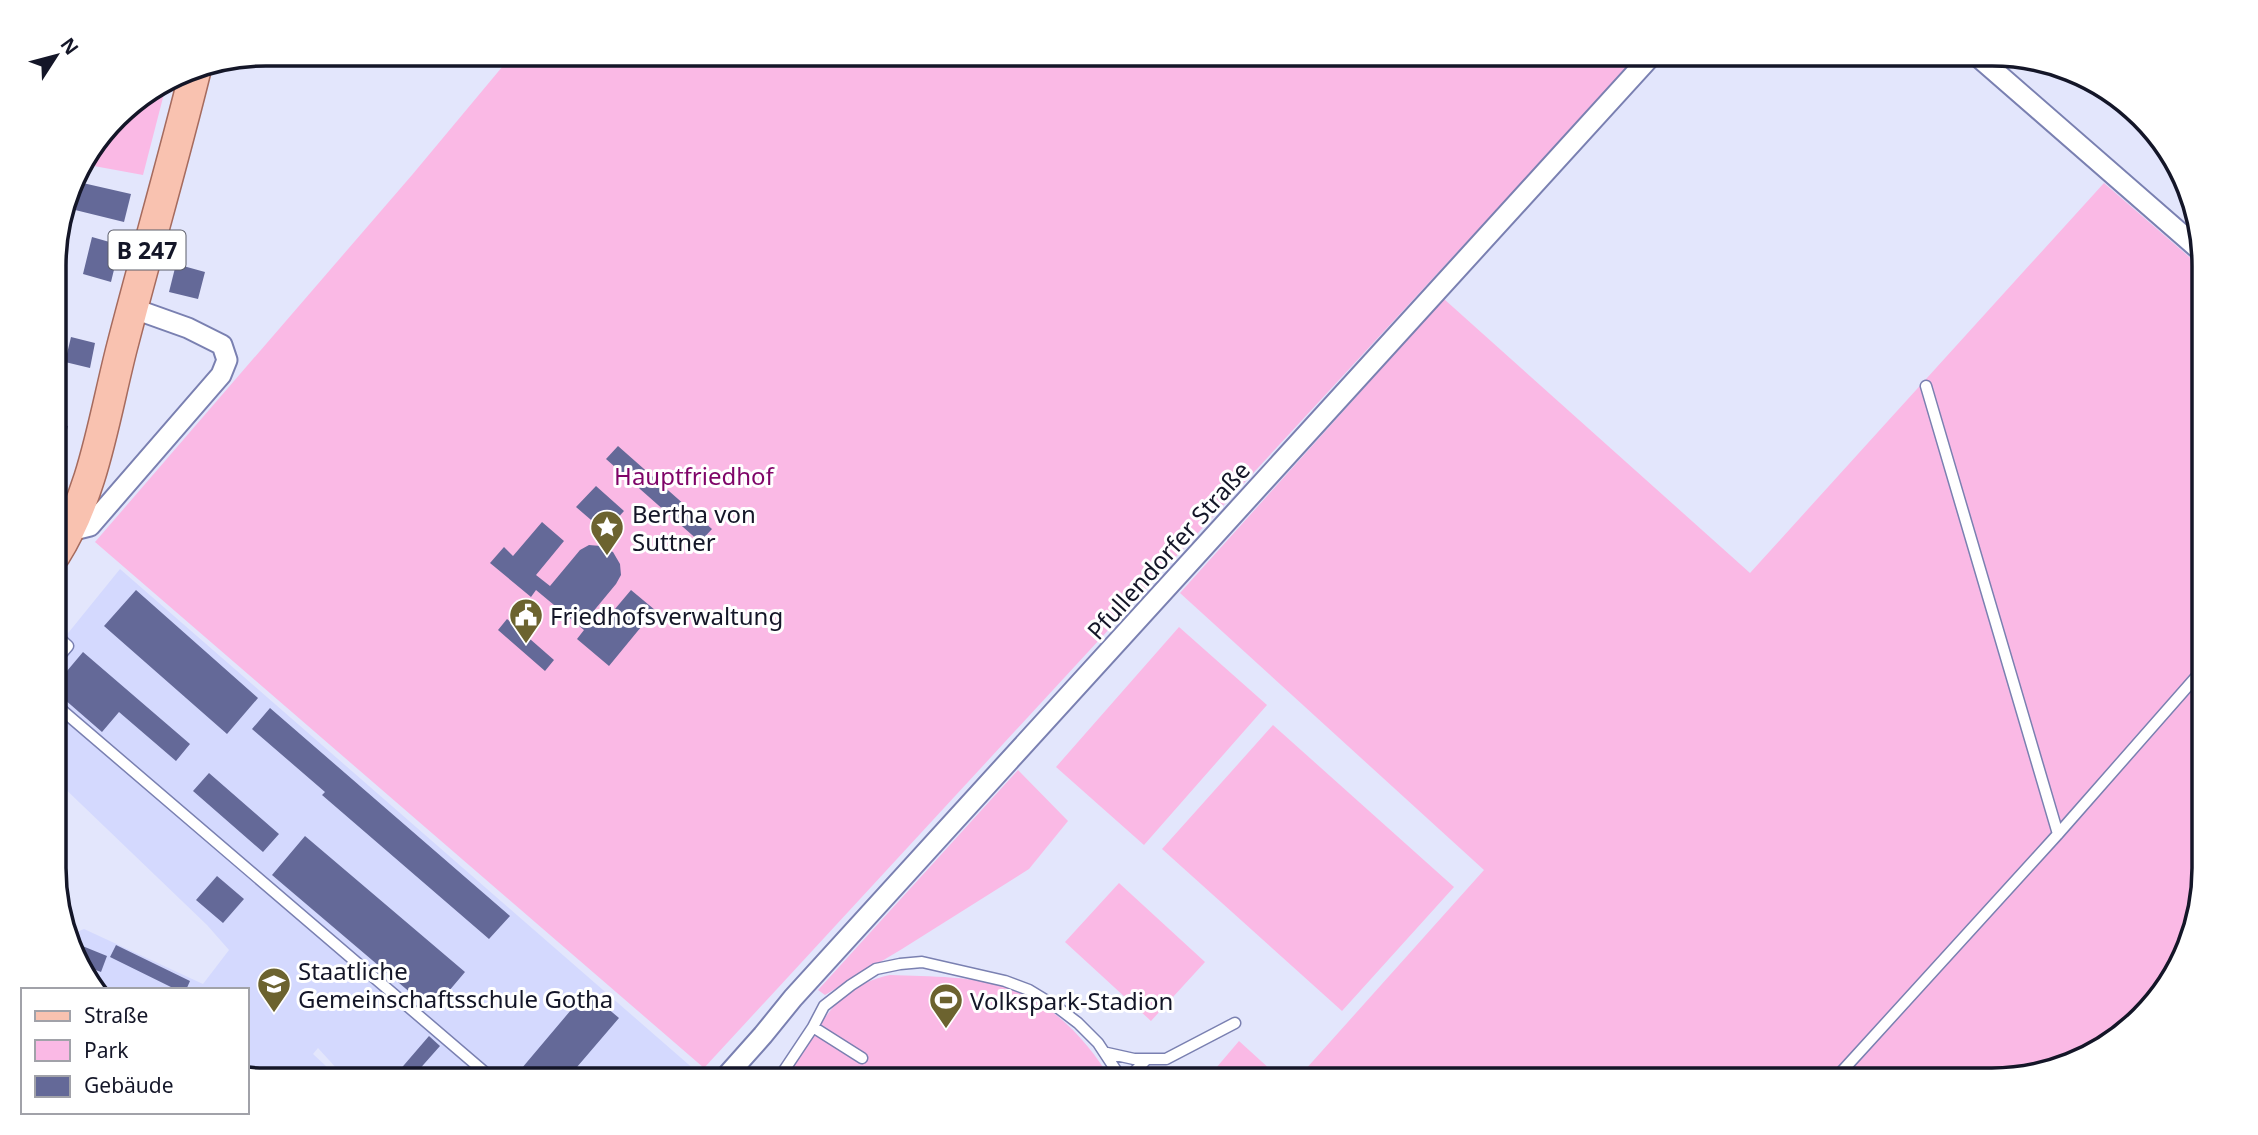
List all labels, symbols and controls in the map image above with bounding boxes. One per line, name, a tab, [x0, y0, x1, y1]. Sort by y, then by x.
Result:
north arrow	[21, 21, 91, 91]
text: N	[55, 32, 85, 60]
road number: B 247	[108, 230, 186, 270]
street label: Pfullendorfer Straße	[1079, 454, 1257, 646]
park label: Hauptfriedhof	[614, 459, 776, 492]
place label: Bertha von Suttner	[632, 497, 756, 558]
place icon: Bertha von Suttner	[588, 508, 626, 557]
public building icon: Friedhofsverwaltung	[507, 596, 545, 645]
place label: Friedhofsverwaltung	[550, 599, 783, 632]
place label: Staatliche Gemeinschaftsschule Gotha	[298, 954, 613, 1015]
school or university icon: Staatliche Gemeinschaftsschule Gotha	[255, 965, 293, 1014]
sports icon: Volkspark-Stadion	[927, 981, 965, 1030]
place label: Volkspark-Stadion	[970, 984, 1173, 1017]
legend	[21, 988, 248, 1114]
text: Straße	[84, 1001, 148, 1029]
text: Park	[84, 1036, 129, 1064]
text: Gebäude	[84, 1071, 174, 1099]

